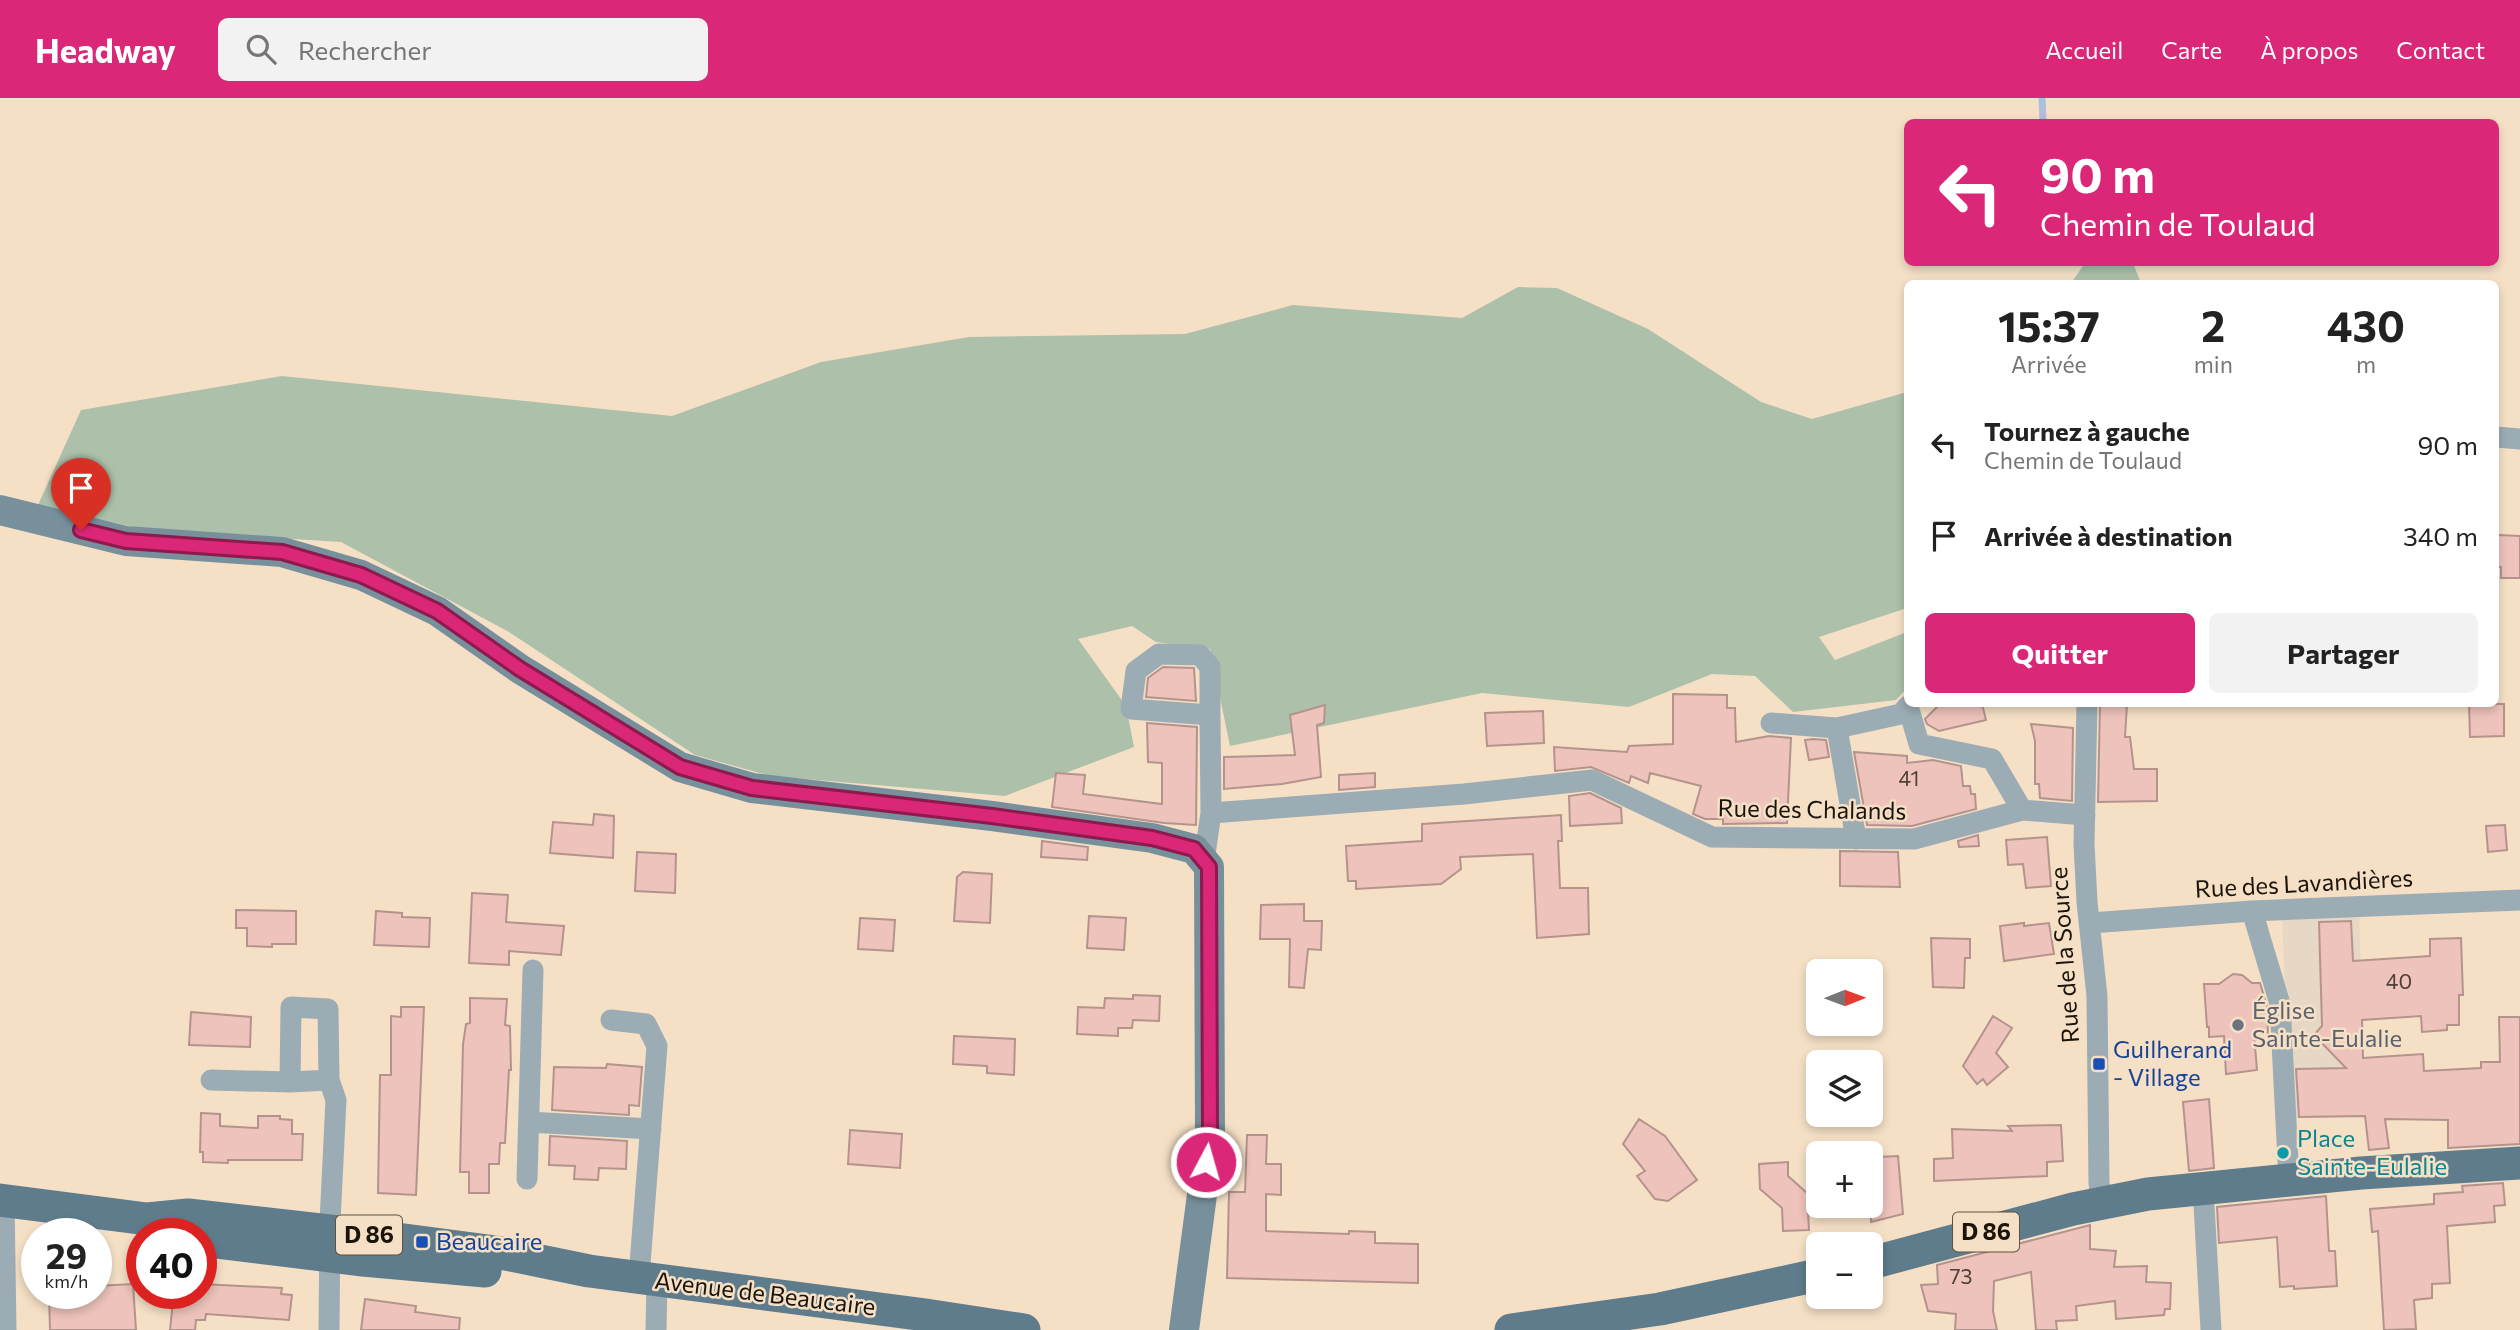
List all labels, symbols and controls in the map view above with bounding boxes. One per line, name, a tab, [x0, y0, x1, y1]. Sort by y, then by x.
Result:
search box	[218, 18, 708, 81]
text: Headway	[35, 29, 176, 70]
icon: search	[242, 30, 280, 68]
text: Rechercher	[298, 34, 432, 65]
text: Accueil	[2045, 35, 2123, 64]
text: Carte	[2161, 35, 2222, 64]
text: À propos	[2260, 35, 2358, 64]
text: Contact	[2396, 35, 2485, 64]
text: 90 m	[2040, 143, 2155, 203]
icon: left	[1925, 147, 2016, 238]
text: Chemin de Toulaud	[2040, 203, 2315, 243]
text: 15:37	[1998, 299, 2100, 351]
text: 2	[2201, 299, 2225, 351]
text: 430	[2327, 299, 2405, 351]
text: Arrivée	[2011, 350, 2087, 378]
text: min	[2194, 350, 2233, 378]
text: m	[2356, 350, 2376, 378]
text: Tournez à gauche	[1984, 415, 2190, 446]
icon: left	[1925, 426, 1963, 464]
text: 90 m	[2418, 429, 2478, 460]
text: Chemin de Toulaud	[1984, 446, 2182, 474]
pin	[51, 458, 111, 530]
icon: arrive	[62, 469, 100, 507]
icon: arrive	[1925, 517, 1963, 555]
text: Arrivée à destination	[1984, 520, 2232, 551]
text: 340 m	[2403, 520, 2478, 551]
button: Quitter	[1925, 613, 2195, 693]
button: Partager	[2209, 613, 2478, 693]
house number: 41	[1899, 765, 1919, 790]
street label: Rue des Chalands	[1717, 792, 1907, 825]
street label: Rue des Lavandières	[2194, 862, 2414, 903]
street label: Rue de la Source	[2043, 866, 2084, 1044]
north arrow	[1806, 959, 1883, 1036]
map controls	[1806, 959, 1883, 1309]
house number: 40	[2386, 968, 2412, 993]
place label: Église Sainte-Eulalie	[2252, 995, 2402, 1052]
marker: Église Sainte-Eulalie	[2230, 1017, 2246, 1033]
place label: Guilherand - Village	[2113, 1034, 2232, 1091]
button: layers	[1806, 1050, 1883, 1127]
marker: Guilherand - Village	[2091, 1056, 2107, 1072]
place label: Place Sainte-Eulalie	[2297, 1123, 2447, 1180]
position arrow	[1169, 1125, 1243, 1199]
button: +	[1806, 1141, 1883, 1218]
marker: Place Sainte-Eulalie	[2275, 1145, 2291, 1161]
road number: D 86	[1953, 1212, 2019, 1252]
road number: D 86	[336, 1216, 402, 1254]
speed limit sign: 40	[126, 1218, 217, 1309]
place label: Beaucaire	[436, 1226, 543, 1255]
button: −	[1806, 1232, 1883, 1309]
text: 29	[46, 1233, 87, 1276]
marker: Beaucaire	[414, 1234, 430, 1250]
house number: 73	[1949, 1263, 1973, 1288]
street label: Avenue de Beaucaire	[653, 1265, 877, 1320]
text: km/h	[45, 1270, 88, 1292]

